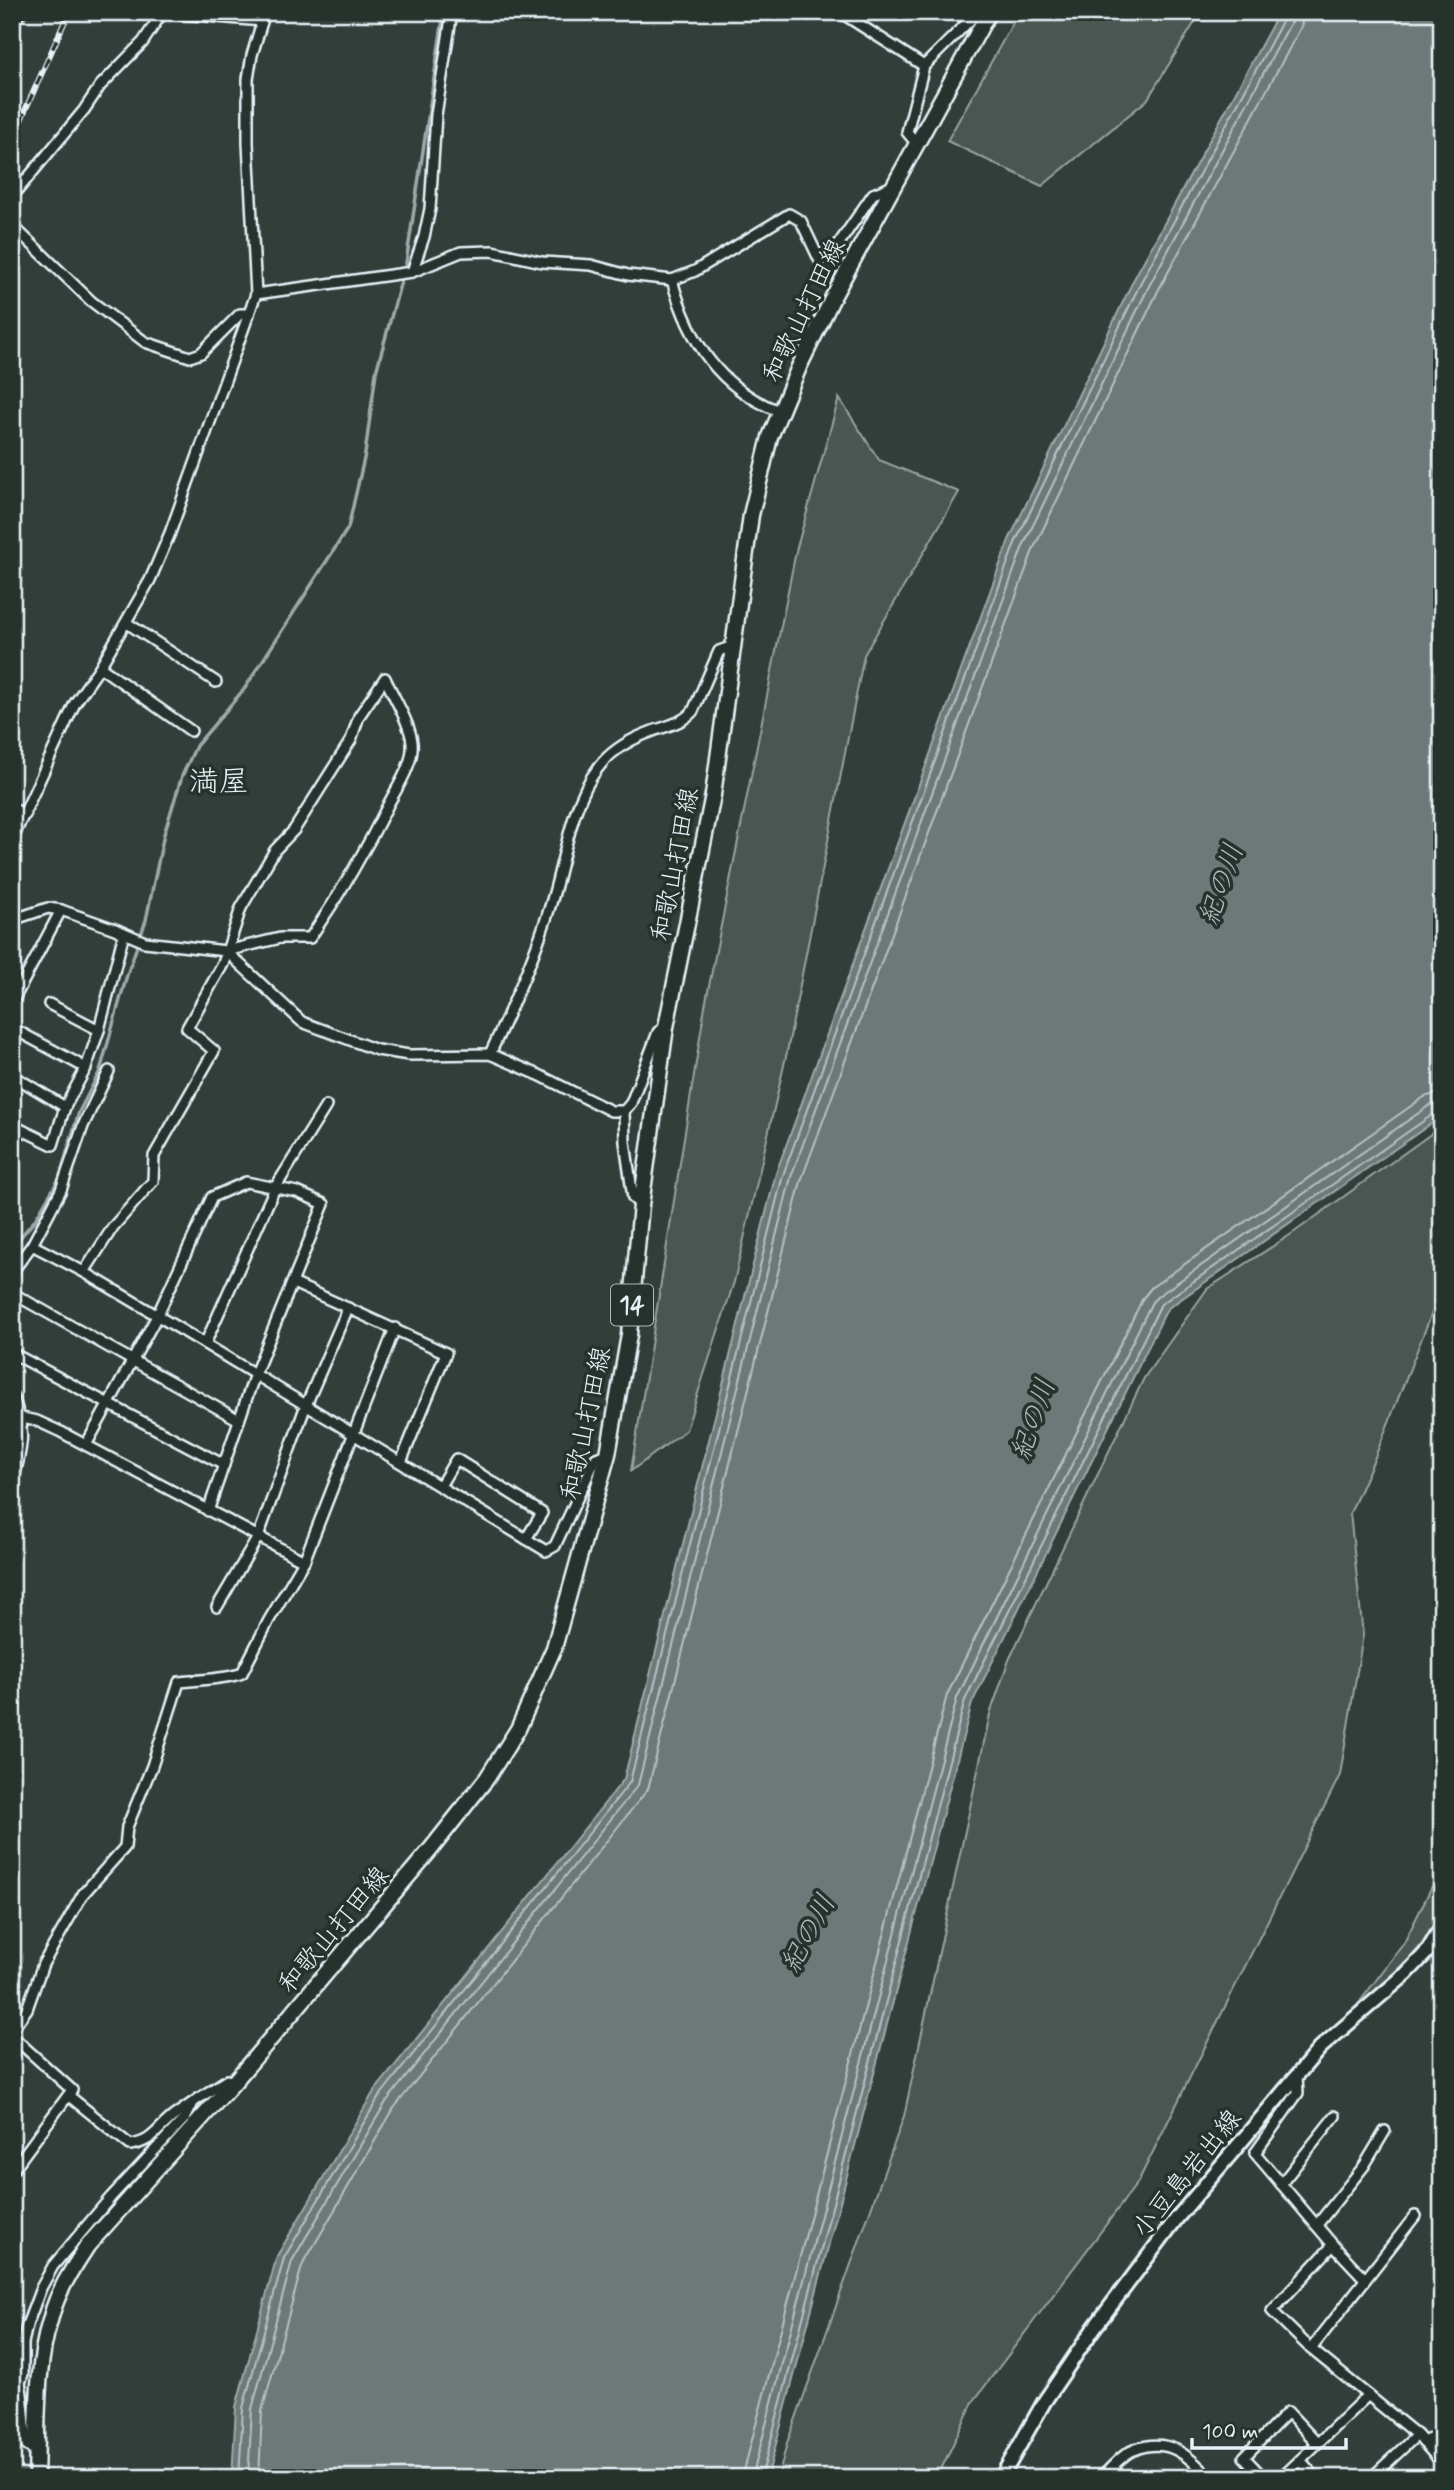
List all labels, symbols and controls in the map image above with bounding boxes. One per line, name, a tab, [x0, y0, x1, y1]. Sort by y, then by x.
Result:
street label: 和歌山打田線	[755, 233, 854, 388]
district label: 満屋	[189, 763, 249, 802]
street label: 和歌山打田線	[644, 785, 708, 944]
water label: 紀の川	[1191, 839, 1254, 931]
road number: 14	[611, 1284, 653, 1325]
street label: 和歌山打田線	[554, 1344, 620, 1503]
water label: 紀の川	[1003, 1374, 1066, 1466]
street label: 和歌山打田線	[271, 1860, 398, 2001]
water label: 紀の川	[773, 1888, 845, 1980]
street label: 小豆島岩出線	[1125, 2103, 1250, 2246]
scale bar	[1192, 2406, 1346, 2450]
text: 100 m	[1202, 2418, 1258, 2446]

